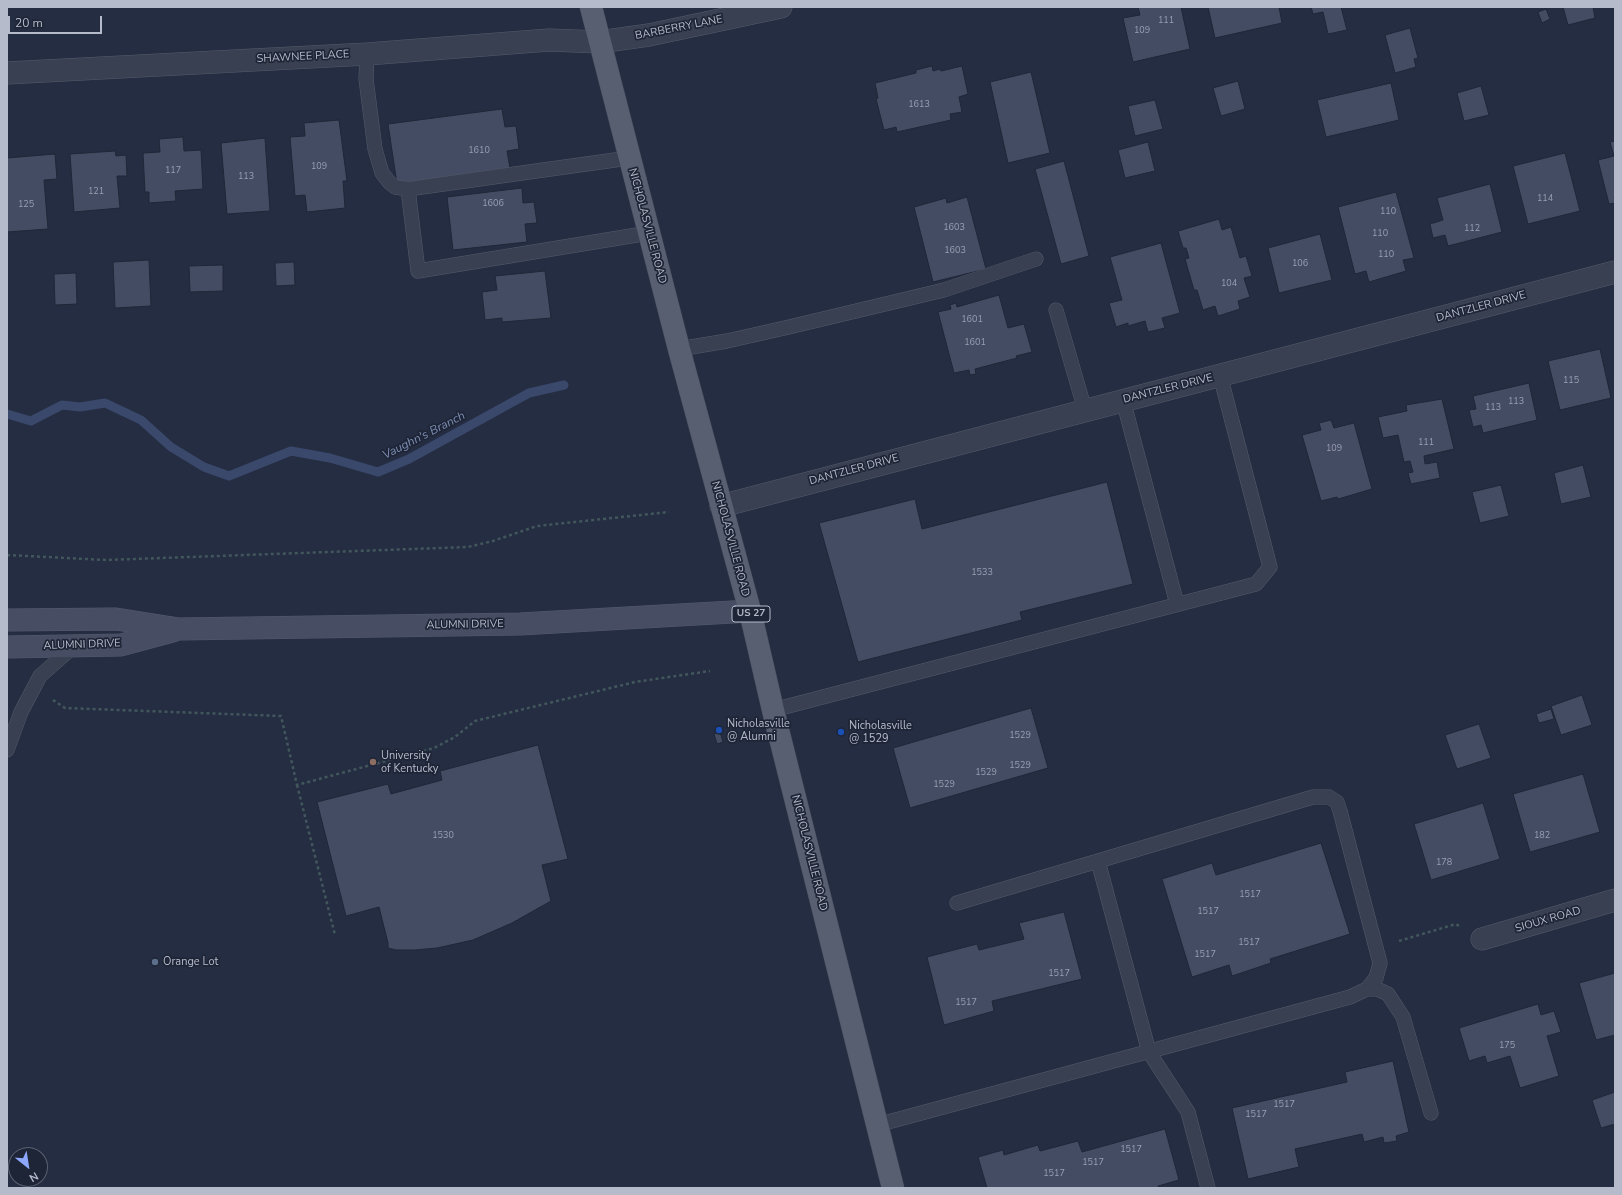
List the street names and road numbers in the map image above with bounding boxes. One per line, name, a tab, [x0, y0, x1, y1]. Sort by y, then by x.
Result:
street label: BARBERRY LANE	[634, 13, 724, 43]
street label: SHAWNEE PLACE	[256, 48, 350, 66]
street label: NICHOLASVILLE ROAD	[625, 167, 669, 285]
street label: DANTZLER DRIVE	[1435, 289, 1527, 325]
street label: DANTZLER DRIVE	[1122, 371, 1214, 407]
street label: DANTZLER DRIVE	[808, 452, 900, 488]
street label: NICHOLASVILLE ROAD	[708, 480, 752, 598]
road number: US 27	[732, 606, 770, 622]
street label: ALUMNI DRIVE	[426, 618, 504, 632]
street label: ALUMNI DRIVE	[43, 637, 121, 653]
street label: NICHOLASVILLE ROAD	[788, 794, 830, 912]
street label: SIOUX ROAD	[1514, 904, 1582, 936]

